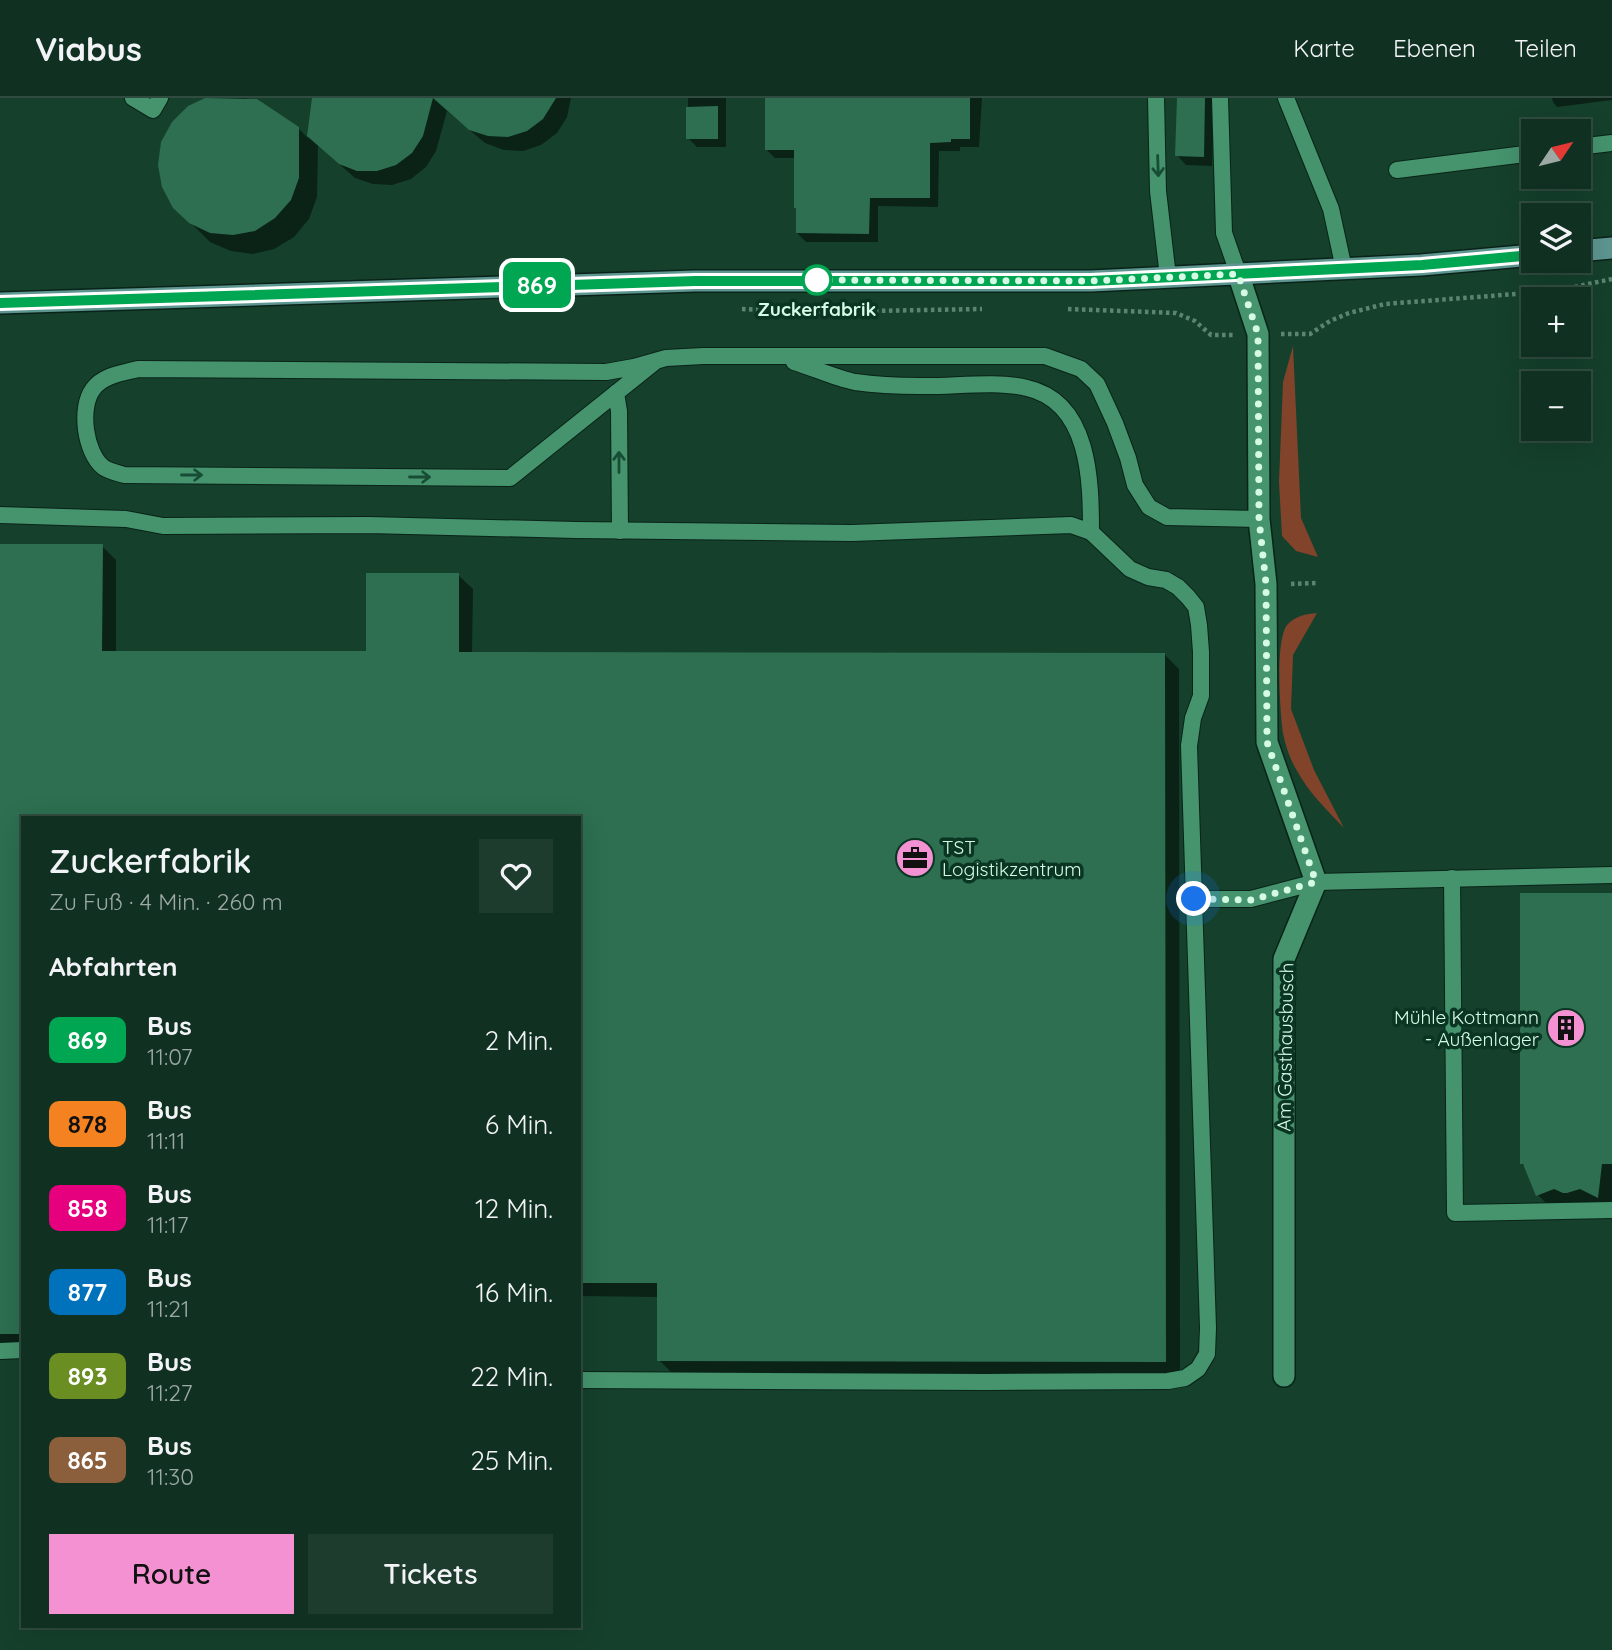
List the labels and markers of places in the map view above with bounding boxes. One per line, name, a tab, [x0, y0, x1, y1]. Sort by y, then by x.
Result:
marker: Zuckerfabrik	[802, 265, 832, 295]
place label: Zuckerfabrik	[758, 297, 877, 321]
place label: TST Logistikzentrum	[942, 835, 1082, 881]
office icon: TST Logistikzentrum	[894, 837, 936, 879]
place label: Mühle Kottmann - Außenlager	[1394, 1005, 1540, 1051]
building icon: Mühle Kottmann - Außenlager	[1545, 1007, 1587, 1049]

